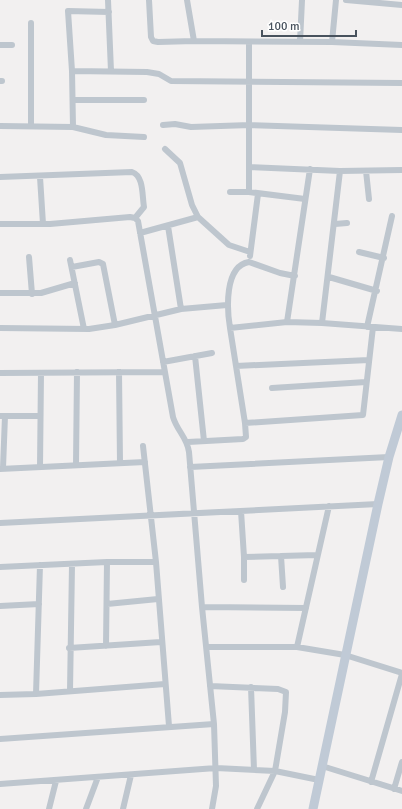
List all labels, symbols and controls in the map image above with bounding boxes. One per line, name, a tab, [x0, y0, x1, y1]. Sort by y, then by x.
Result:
scale bar	[262, 12, 356, 38]
text: 100 m	[268, 19, 300, 34]

